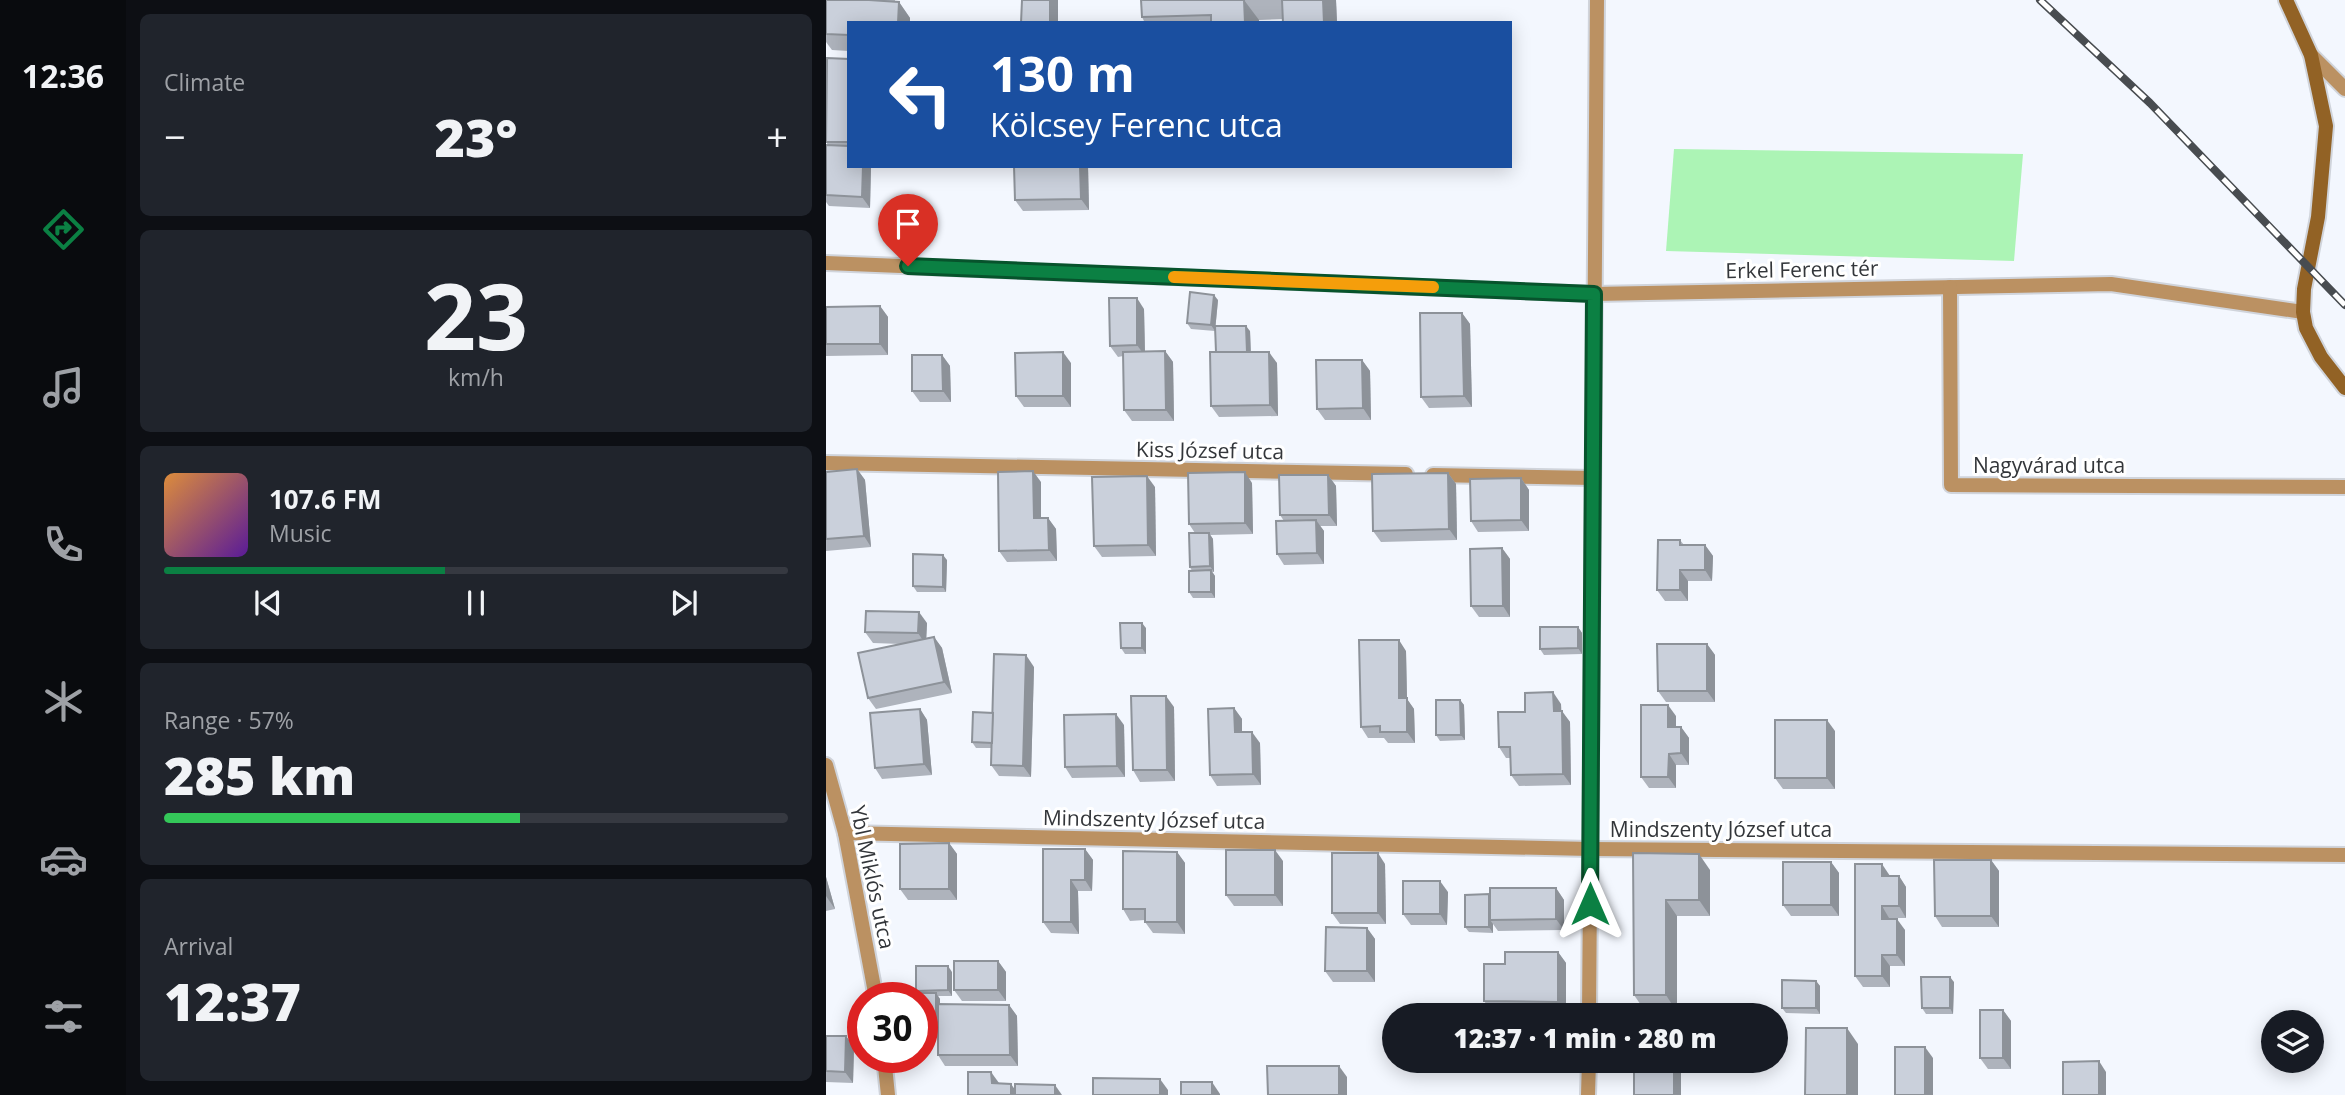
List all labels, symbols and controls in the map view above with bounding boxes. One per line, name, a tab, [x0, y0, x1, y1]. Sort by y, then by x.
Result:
text: 130 m	[990, 40, 1135, 106]
icon: left	[875, 49, 966, 140]
text: 12:36	[22, 54, 104, 97]
text: Climate	[164, 66, 245, 98]
text: 23°	[435, 101, 517, 172]
text: Kölcsey Ferenc utca	[990, 103, 1283, 146]
text: −	[164, 110, 186, 162]
text: +	[766, 110, 788, 162]
pin	[878, 194, 938, 266]
icon: directions	[39, 205, 88, 254]
icon: arrive	[889, 205, 927, 243]
text: 23	[424, 253, 528, 377]
street label: Erkel Ferenc tér	[1725, 254, 1879, 284]
text: km/h	[448, 361, 504, 393]
icon: music	[39, 363, 88, 412]
street label: Kiss József utca	[1136, 435, 1284, 465]
street label: Nagyvárad utca	[1973, 451, 2125, 479]
text: 107.6 FM	[269, 481, 381, 517]
text: Music	[269, 517, 332, 549]
icon: phone	[39, 520, 88, 569]
icon: previous	[249, 584, 287, 622]
icon: pause	[457, 584, 495, 622]
icon: next	[665, 584, 703, 622]
icon: climate	[39, 677, 88, 726]
text: Range · 57%	[164, 704, 294, 736]
text: 285 km	[164, 739, 355, 810]
street label: Ybl Miklós utca	[844, 803, 902, 951]
street label: Mindszenty József utca	[1043, 803, 1265, 835]
street label: Mindszenty József utca	[1610, 815, 1832, 843]
icon: car	[39, 835, 88, 884]
position arrow	[1553, 867, 1627, 941]
text: Arrival	[164, 930, 233, 962]
text: 12:37	[164, 965, 301, 1036]
speed limit sign: 30	[847, 982, 938, 1073]
icon: filters	[39, 992, 88, 1041]
map controls	[2261, 1010, 2324, 1073]
button: layers	[2261, 1010, 2324, 1073]
text: 12:37 · 1 min · 280 m	[1454, 1020, 1716, 1056]

